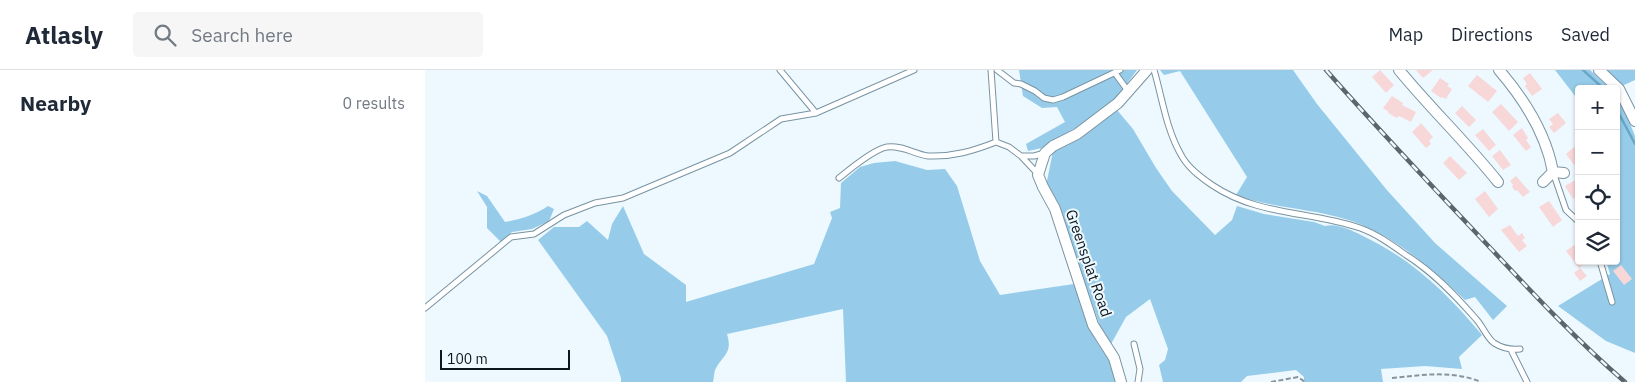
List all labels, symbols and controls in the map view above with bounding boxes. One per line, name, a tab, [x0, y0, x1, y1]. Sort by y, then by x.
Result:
search box	[133, 12, 483, 57]
text: Atlasly	[25, 19, 103, 51]
icon: search	[151, 21, 179, 49]
text: Search here	[191, 23, 293, 47]
text: Map	[1388, 23, 1423, 46]
text: Directions	[1451, 23, 1533, 46]
text: Saved	[1561, 23, 1610, 46]
map controls	[1575, 85, 1620, 265]
button: +	[1575, 85, 1620, 130]
text: Nearby	[20, 89, 91, 117]
text: 0 results	[342, 93, 405, 113]
button: −	[1575, 130, 1620, 175]
button: locate	[1575, 175, 1620, 220]
street label: Greensplat Road	[1062, 207, 1116, 319]
button: layers	[1575, 220, 1620, 265]
scale bar	[440, 347, 570, 370]
text: 100 m	[447, 350, 488, 368]

